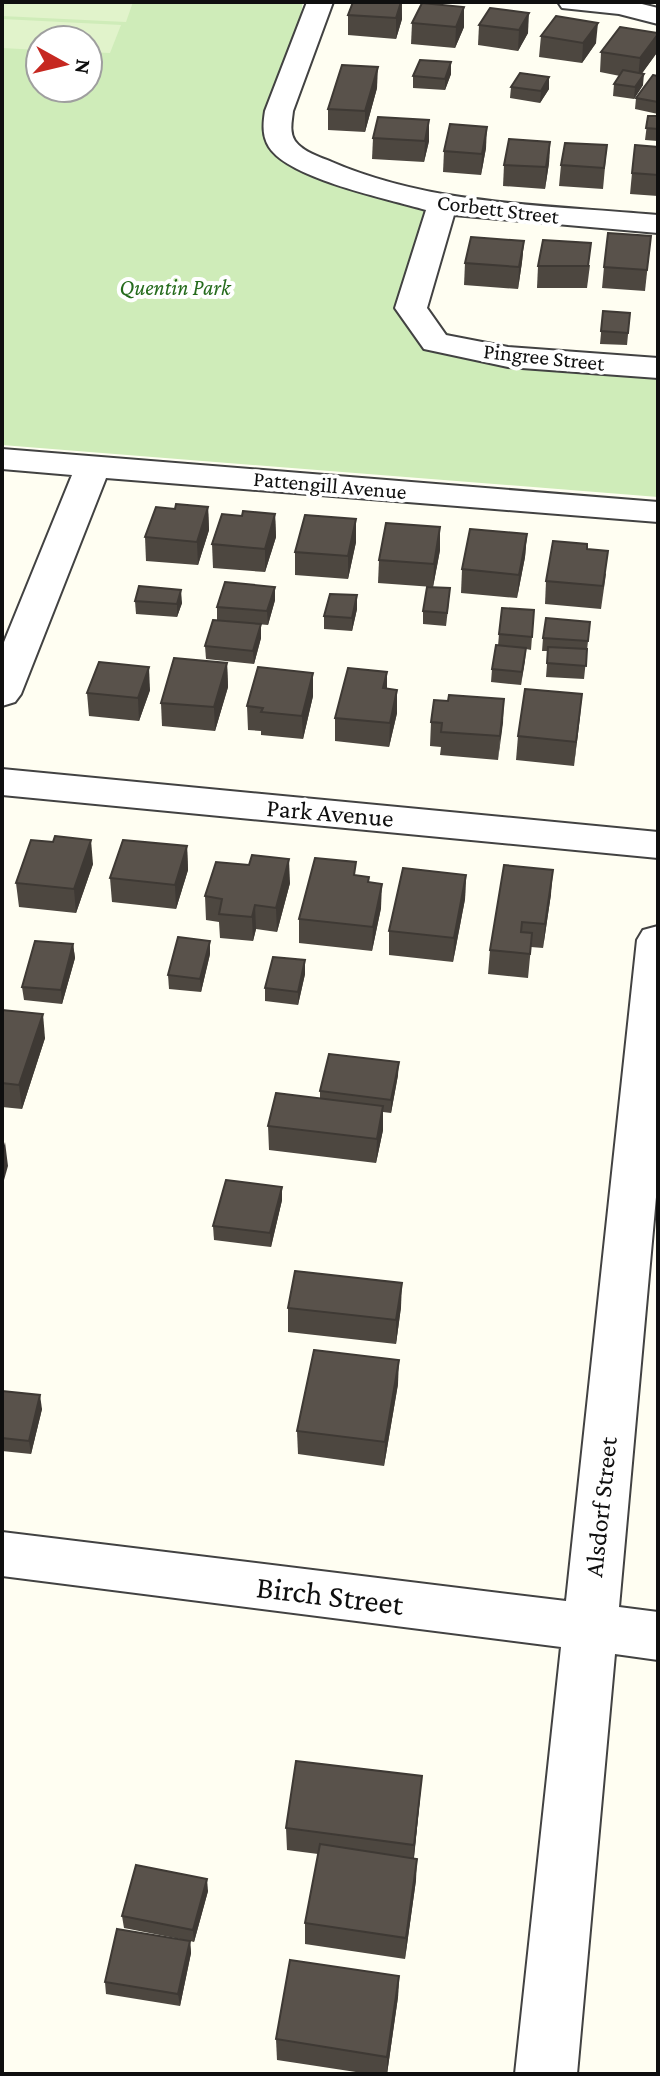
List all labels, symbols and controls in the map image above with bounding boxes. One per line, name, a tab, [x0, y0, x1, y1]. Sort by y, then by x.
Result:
north arrow	[24, 24, 104, 104]
text: N	[70, 58, 97, 76]
street label: Corbett Street	[436, 189, 561, 229]
park label: Quentin Park	[120, 275, 232, 300]
street label: Pingree Street	[482, 338, 606, 376]
street label: Pattengill Avenue	[252, 466, 408, 504]
street label: Park Avenue	[265, 793, 395, 833]
street label: Alsdorf Street	[579, 1435, 623, 1579]
street label: Birch Street	[254, 1568, 406, 1622]

